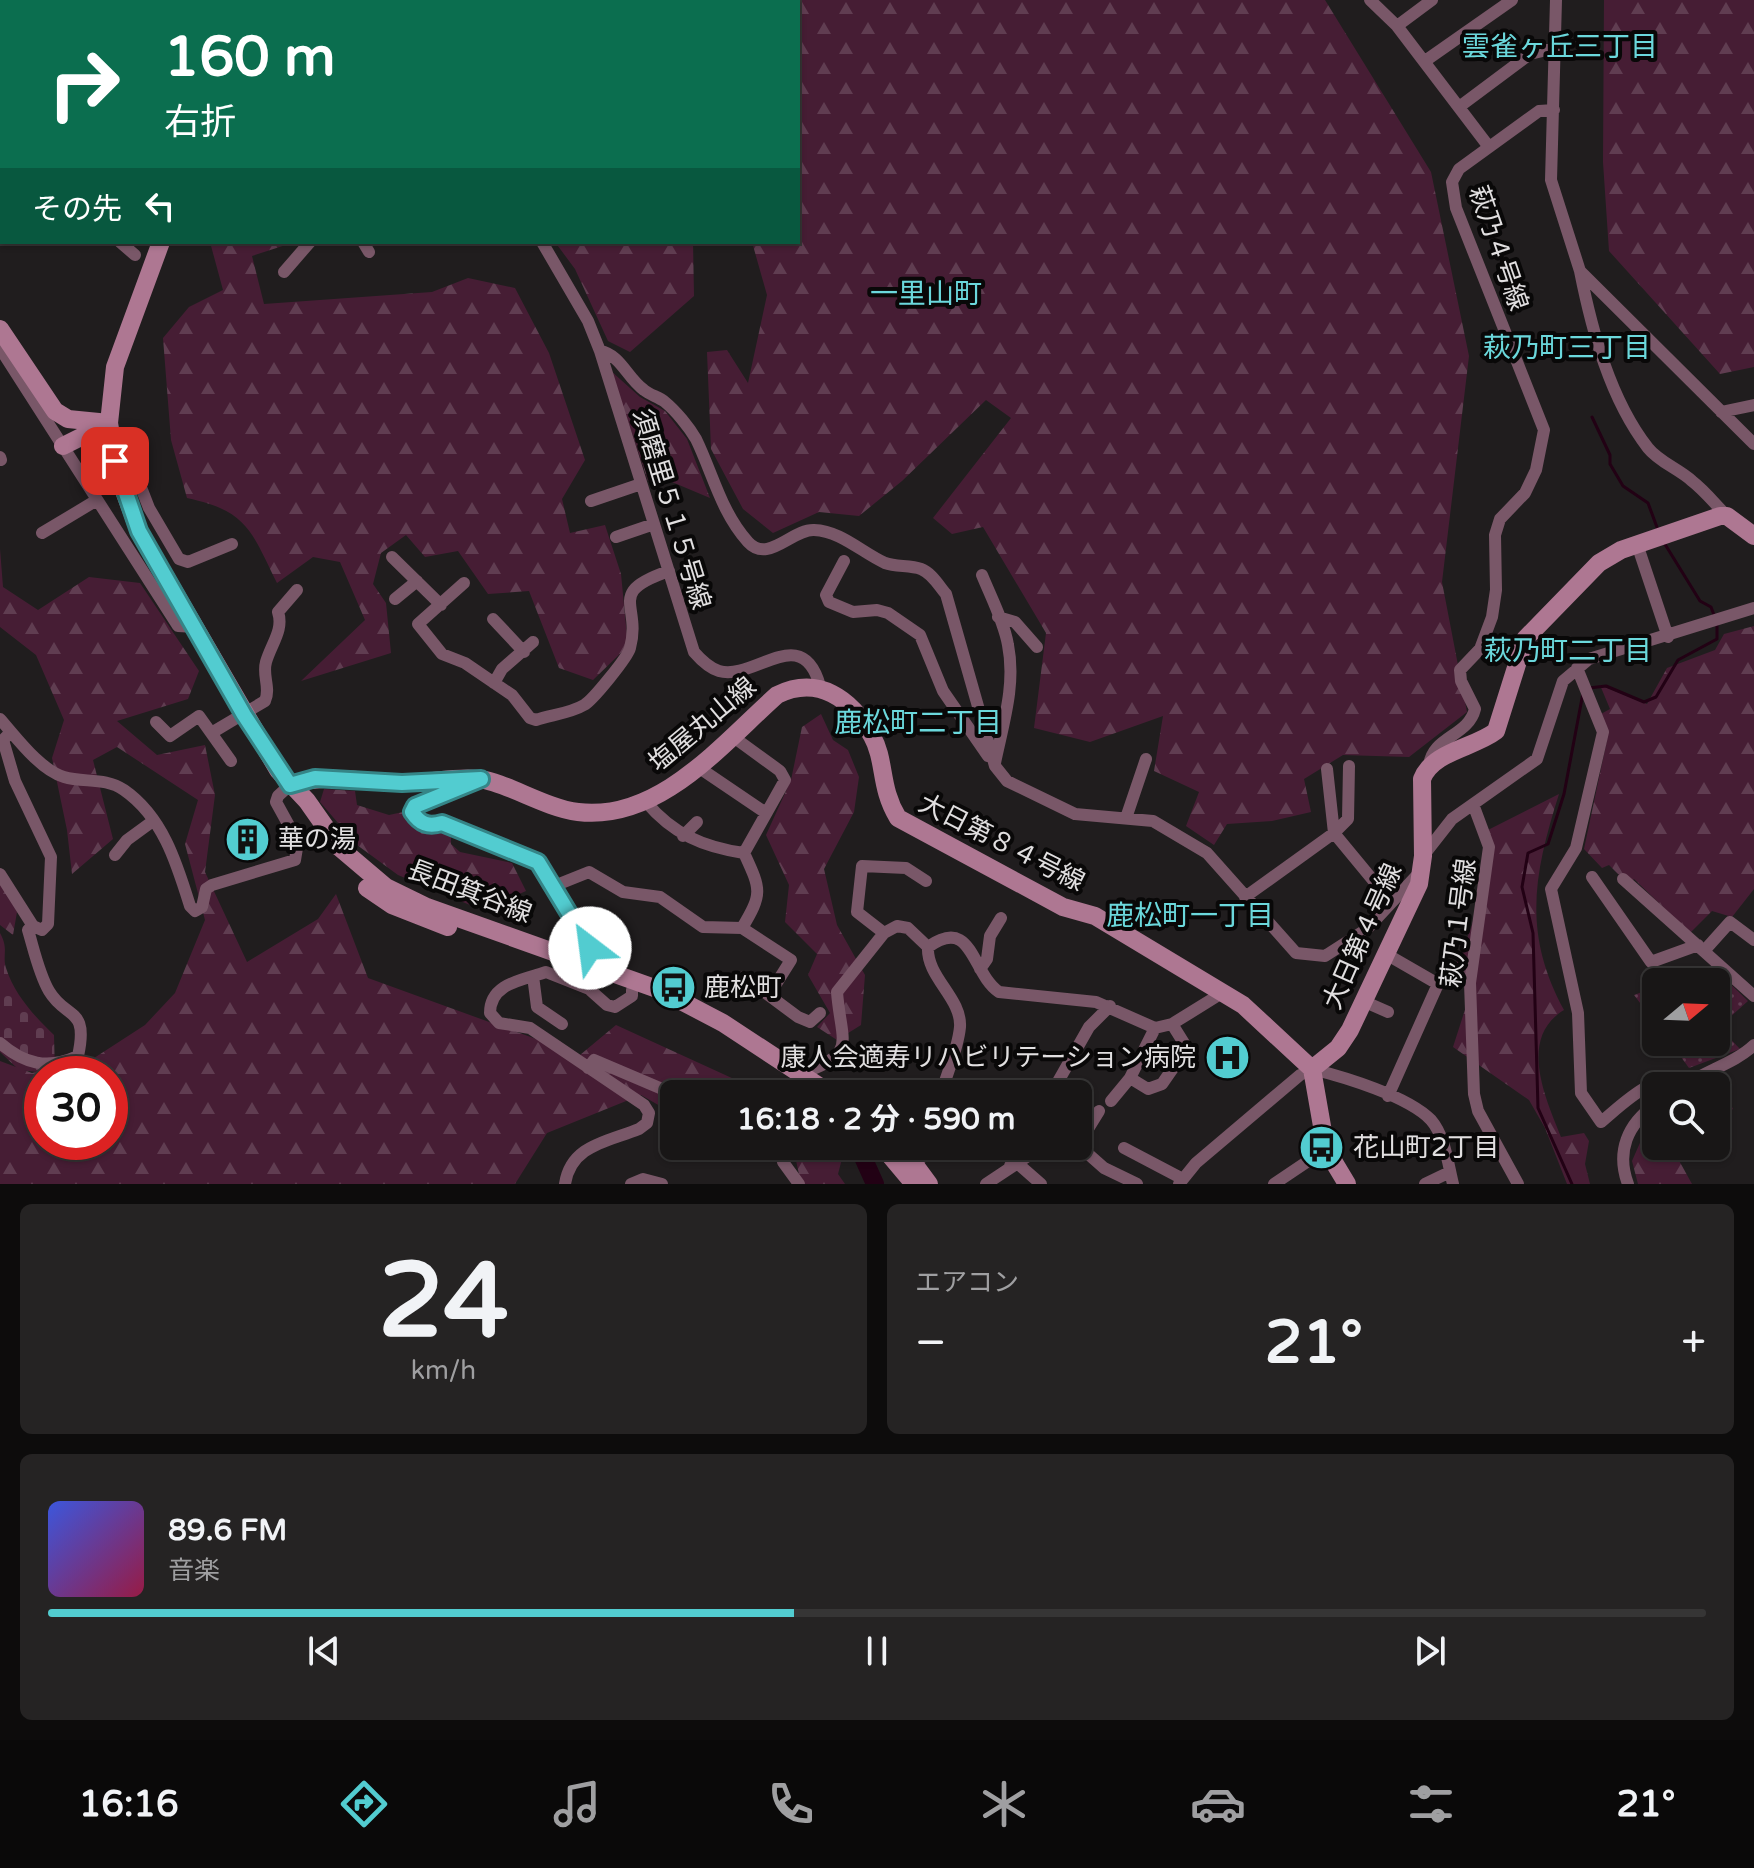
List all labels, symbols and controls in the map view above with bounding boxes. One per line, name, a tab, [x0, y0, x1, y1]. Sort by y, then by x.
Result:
text: 160 m	[164, 24, 335, 91]
district label: 雲雀ヶ丘三丁目	[1462, 30, 1658, 64]
icon: right	[32, 32, 136, 136]
text: 右折	[164, 101, 236, 144]
street label: 萩乃４号線	[1463, 182, 1534, 315]
icon: left	[138, 184, 182, 228]
text: その先	[32, 191, 122, 228]
district label: 一里山町	[870, 277, 982, 311]
district label: 萩乃町三丁目	[1483, 331, 1651, 365]
street label: 須磨里５１５号線	[626, 405, 717, 613]
pin	[81, 427, 149, 495]
icon: arrive	[93, 439, 137, 483]
district label: 萩乃町二丁目	[1484, 634, 1652, 668]
street label: 塩屋丸山線	[643, 671, 762, 778]
district label: 鹿松町二丁目	[834, 706, 1002, 740]
street label: 大日第８４号線	[914, 787, 1090, 898]
building icon: 華の湯	[223, 815, 271, 863]
place label: 華の湯	[278, 824, 356, 855]
street label: 長田箕谷線	[404, 854, 536, 929]
street label: 萩乃１号線	[1435, 857, 1482, 989]
street label: 大日第４号線	[1317, 859, 1408, 1014]
district label: 鹿松町一丁目	[1106, 899, 1274, 933]
position arrow	[548, 906, 632, 990]
bus stop icon: 鹿松町	[649, 963, 697, 1011]
north arrow	[1642, 968, 1730, 1056]
map controls	[1642, 968, 1730, 1160]
place label: 鹿松町	[704, 972, 782, 1003]
hospital icon: 康人会適寿リハビリテーション病院	[1203, 1033, 1251, 1081]
place label: 康人会適寿リハビリテーション病院	[781, 1042, 1196, 1073]
speed limit sign: 30	[24, 1056, 128, 1160]
button: search	[1642, 1072, 1730, 1160]
text: 16:18 · 2 分 · 590 m	[737, 1101, 1015, 1138]
bus stop icon: 花山町2丁目	[1298, 1123, 1346, 1171]
place label: 花山町2丁目	[1353, 1132, 1499, 1163]
text: 24	[378, 1240, 509, 1365]
text: エアコン	[915, 1267, 1019, 1298]
text: 21°	[1265, 1307, 1363, 1379]
text: −	[915, 1317, 946, 1370]
text: +	[1681, 1317, 1706, 1370]
text: km/h	[411, 1355, 476, 1386]
text: 89.6 FM	[168, 1512, 287, 1549]
text: 音楽	[168, 1555, 220, 1586]
icon: previous	[302, 1629, 346, 1673]
icon: pause	[855, 1629, 899, 1673]
icon: next	[1408, 1629, 1452, 1673]
icon: directions	[336, 1776, 392, 1832]
icon: music	[549, 1776, 605, 1832]
icon: phone	[763, 1776, 819, 1832]
icon: climate	[976, 1776, 1032, 1832]
icon: car	[1190, 1776, 1246, 1832]
icon: filters	[1403, 1776, 1459, 1832]
text: 16:16	[79, 1783, 179, 1826]
text: 21°	[1616, 1783, 1675, 1826]

